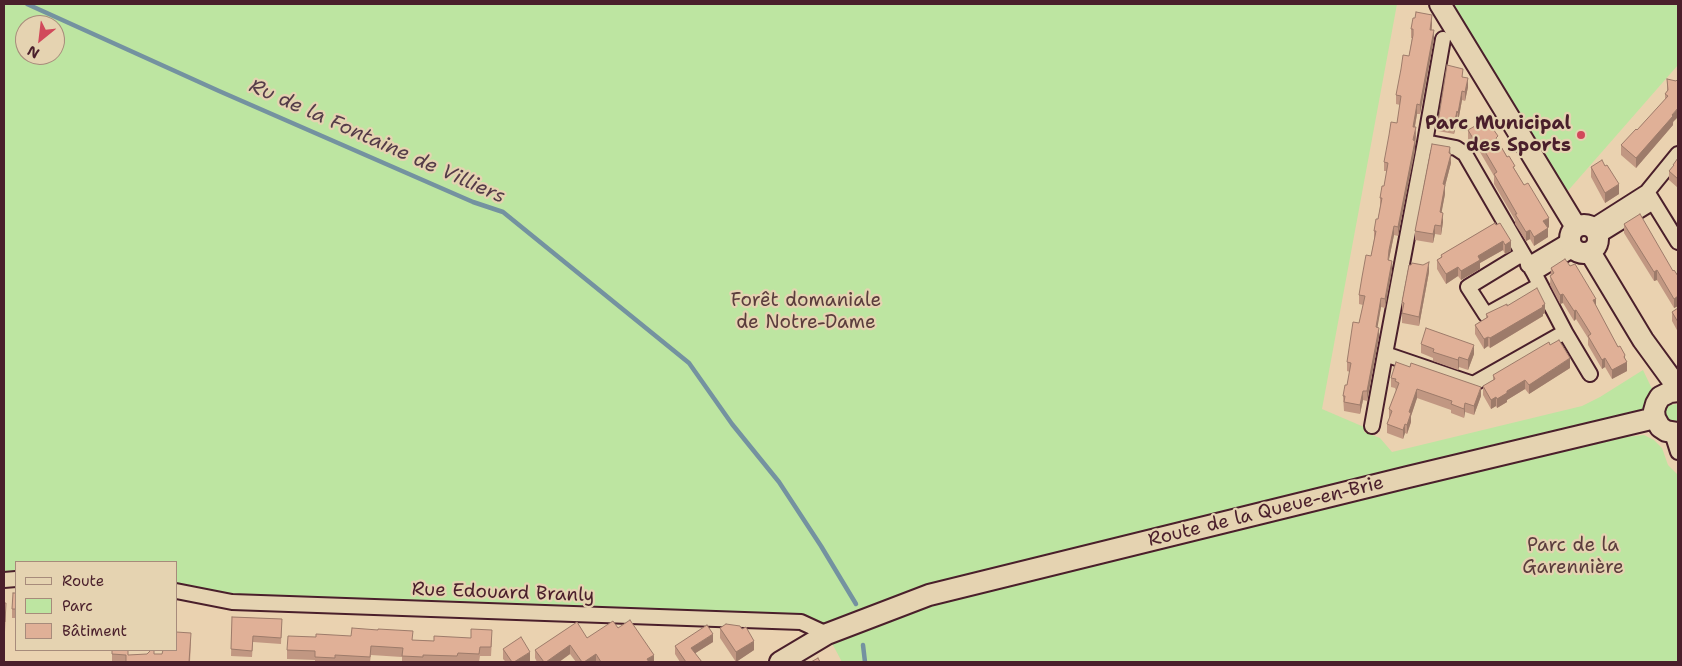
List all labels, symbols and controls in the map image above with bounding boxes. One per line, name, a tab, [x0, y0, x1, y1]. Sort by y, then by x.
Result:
north arrow	[15, 15, 65, 65]
text: N	[24, 42, 42, 63]
water label: Ru de la Fontaine de Villiers	[245, 75, 509, 209]
place label: Parc Municipal des Sports	[1425, 113, 1571, 157]
marker: Parc Municipal des Sports	[1575, 129, 1587, 141]
park label: Forêt domaniale de Notre-Dame	[731, 290, 881, 334]
street label: Route de la Queue-en-Brie	[1146, 472, 1386, 552]
park label: Parc de la Garennière	[1522, 535, 1624, 579]
legend	[15, 561, 178, 651]
text: Route	[62, 571, 104, 591]
street label: Rue Edouard Branly	[411, 578, 595, 608]
text: Parc	[62, 596, 93, 616]
text: Bâtiment	[62, 621, 127, 641]

